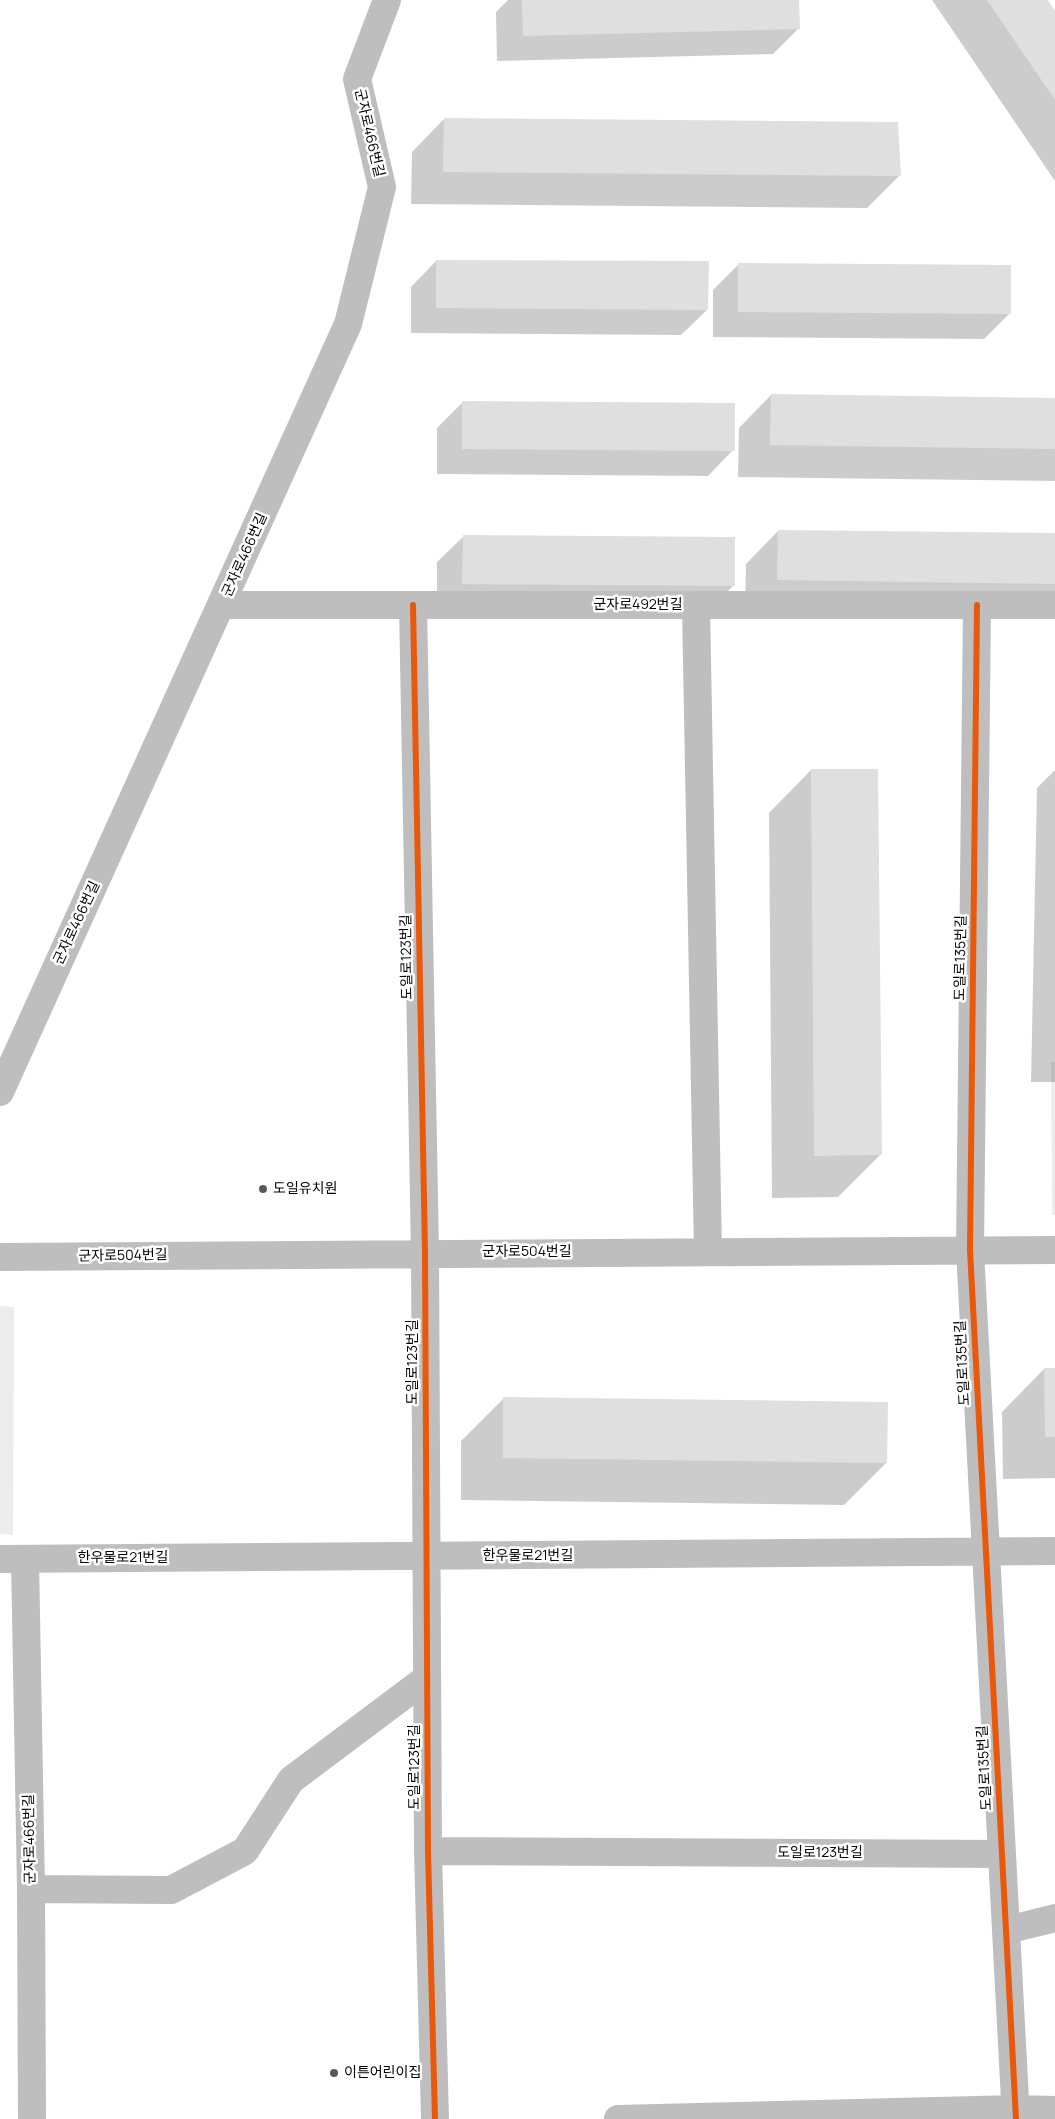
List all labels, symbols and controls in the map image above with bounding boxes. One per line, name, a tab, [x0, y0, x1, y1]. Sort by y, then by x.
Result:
street label: 군자로466번길	[351, 87, 387, 179]
street label: 군자로466번길	[219, 510, 271, 600]
street label: 군자로492번길	[593, 597, 683, 613]
street label: 군자로466번길	[50, 879, 104, 967]
street label: 도일로123번길	[398, 914, 416, 1000]
street label: 도일로135번길	[952, 915, 970, 1001]
place label: 도일유치원	[273, 1181, 337, 1197]
marker: 도일유치원	[257, 1183, 269, 1195]
street label: 군자로504번길	[482, 1244, 572, 1260]
street label: 군자로504번길	[78, 1247, 168, 1265]
street label: 도일로123번길	[405, 1319, 421, 1405]
street label: 도일로135번길	[952, 1320, 974, 1406]
street label: 한우물로21번길	[483, 1548, 573, 1564]
street label: 한우물로21번길	[78, 1550, 168, 1566]
street label: 도일로123번길	[407, 1724, 423, 1810]
street label: 도일로135번길	[974, 1725, 996, 1811]
street label: 군자로466번길	[21, 1794, 39, 1884]
street label: 도일로123번길	[777, 1845, 863, 1861]
place label: 이튼어린이집	[344, 2065, 421, 2081]
marker: 이튼어린이집	[328, 2067, 340, 2079]

